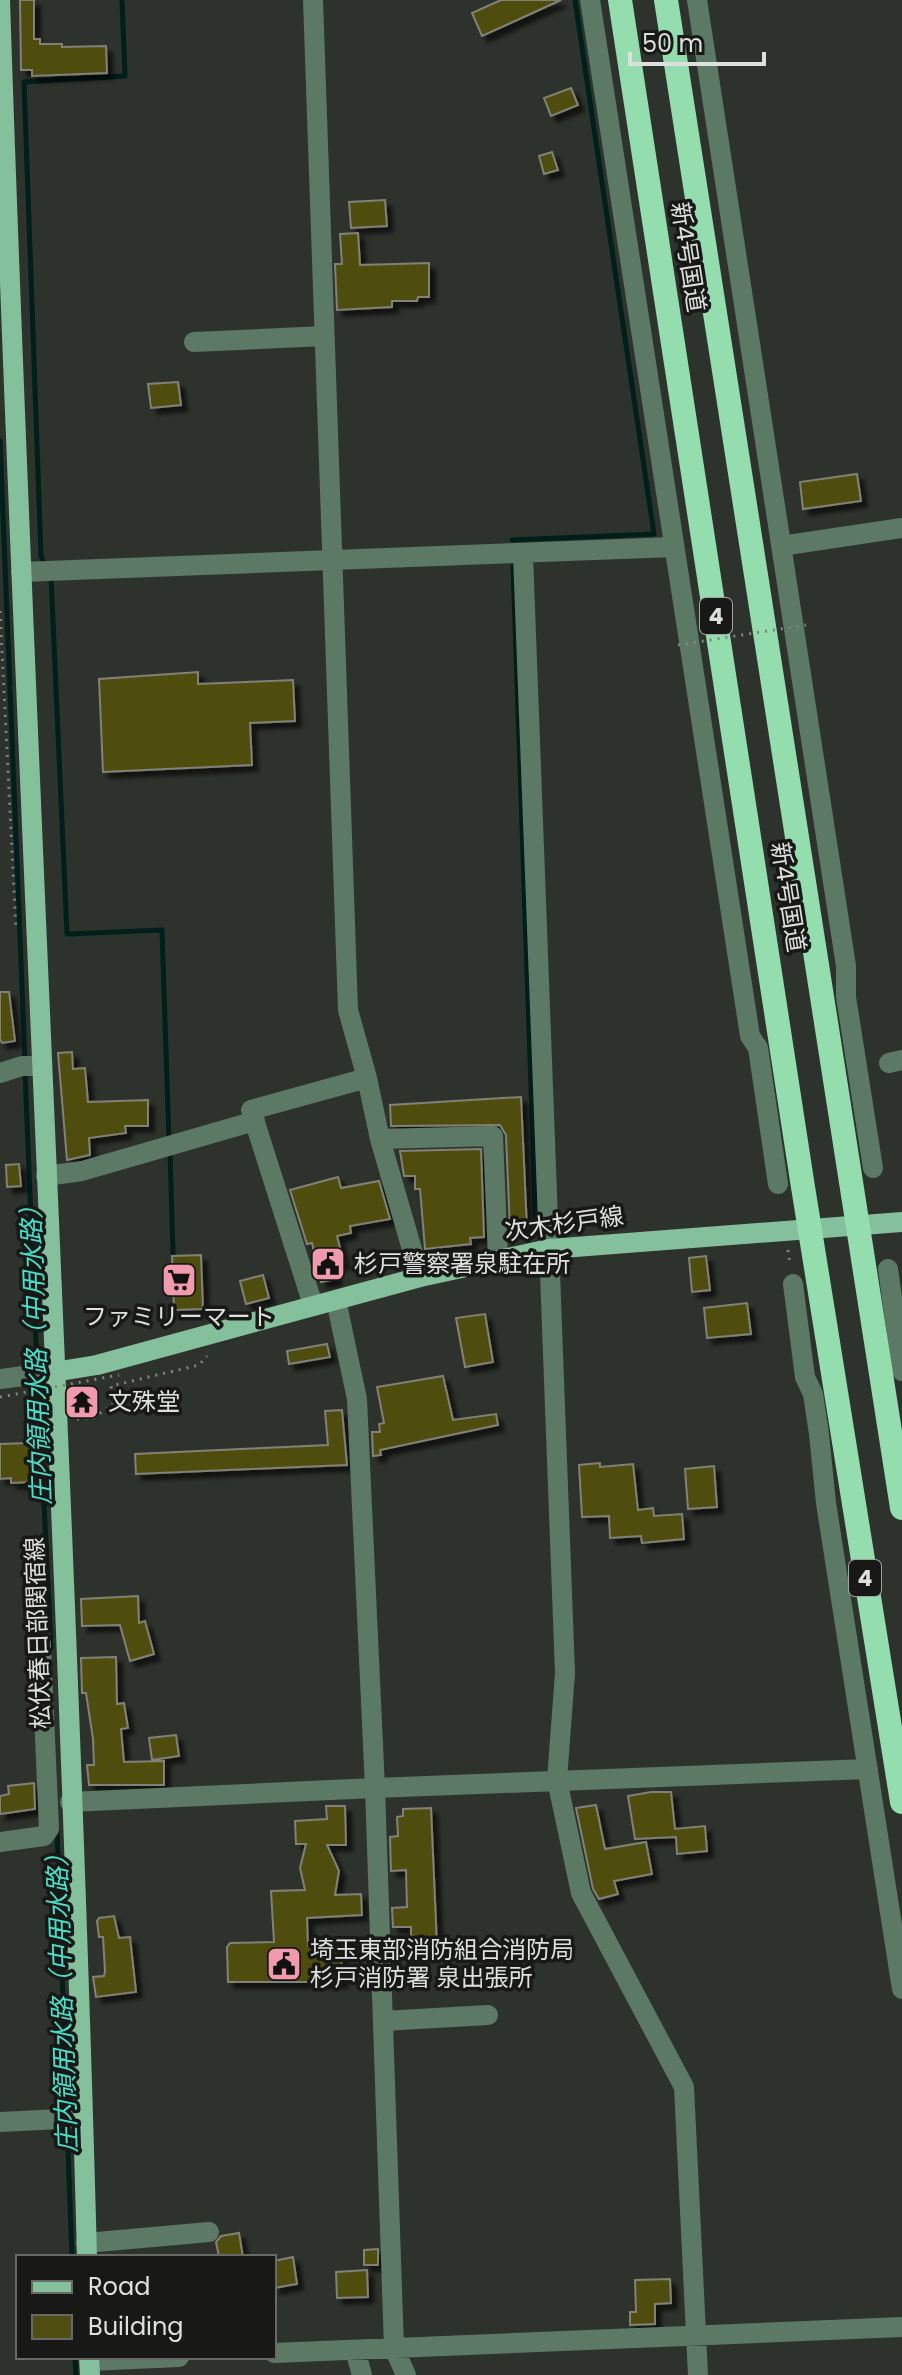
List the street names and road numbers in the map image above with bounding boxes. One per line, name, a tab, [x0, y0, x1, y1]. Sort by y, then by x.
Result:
street label: 新4号国道	[664, 199, 713, 314]
road number: 4	[700, 598, 732, 634]
street label: 新4号国道	[764, 839, 813, 954]
street label: 次木杉戸線	[502, 1199, 626, 1248]
street label: 松伏春日部関宿線	[18, 1537, 57, 1730]
road number: 4	[849, 1560, 881, 1596]

